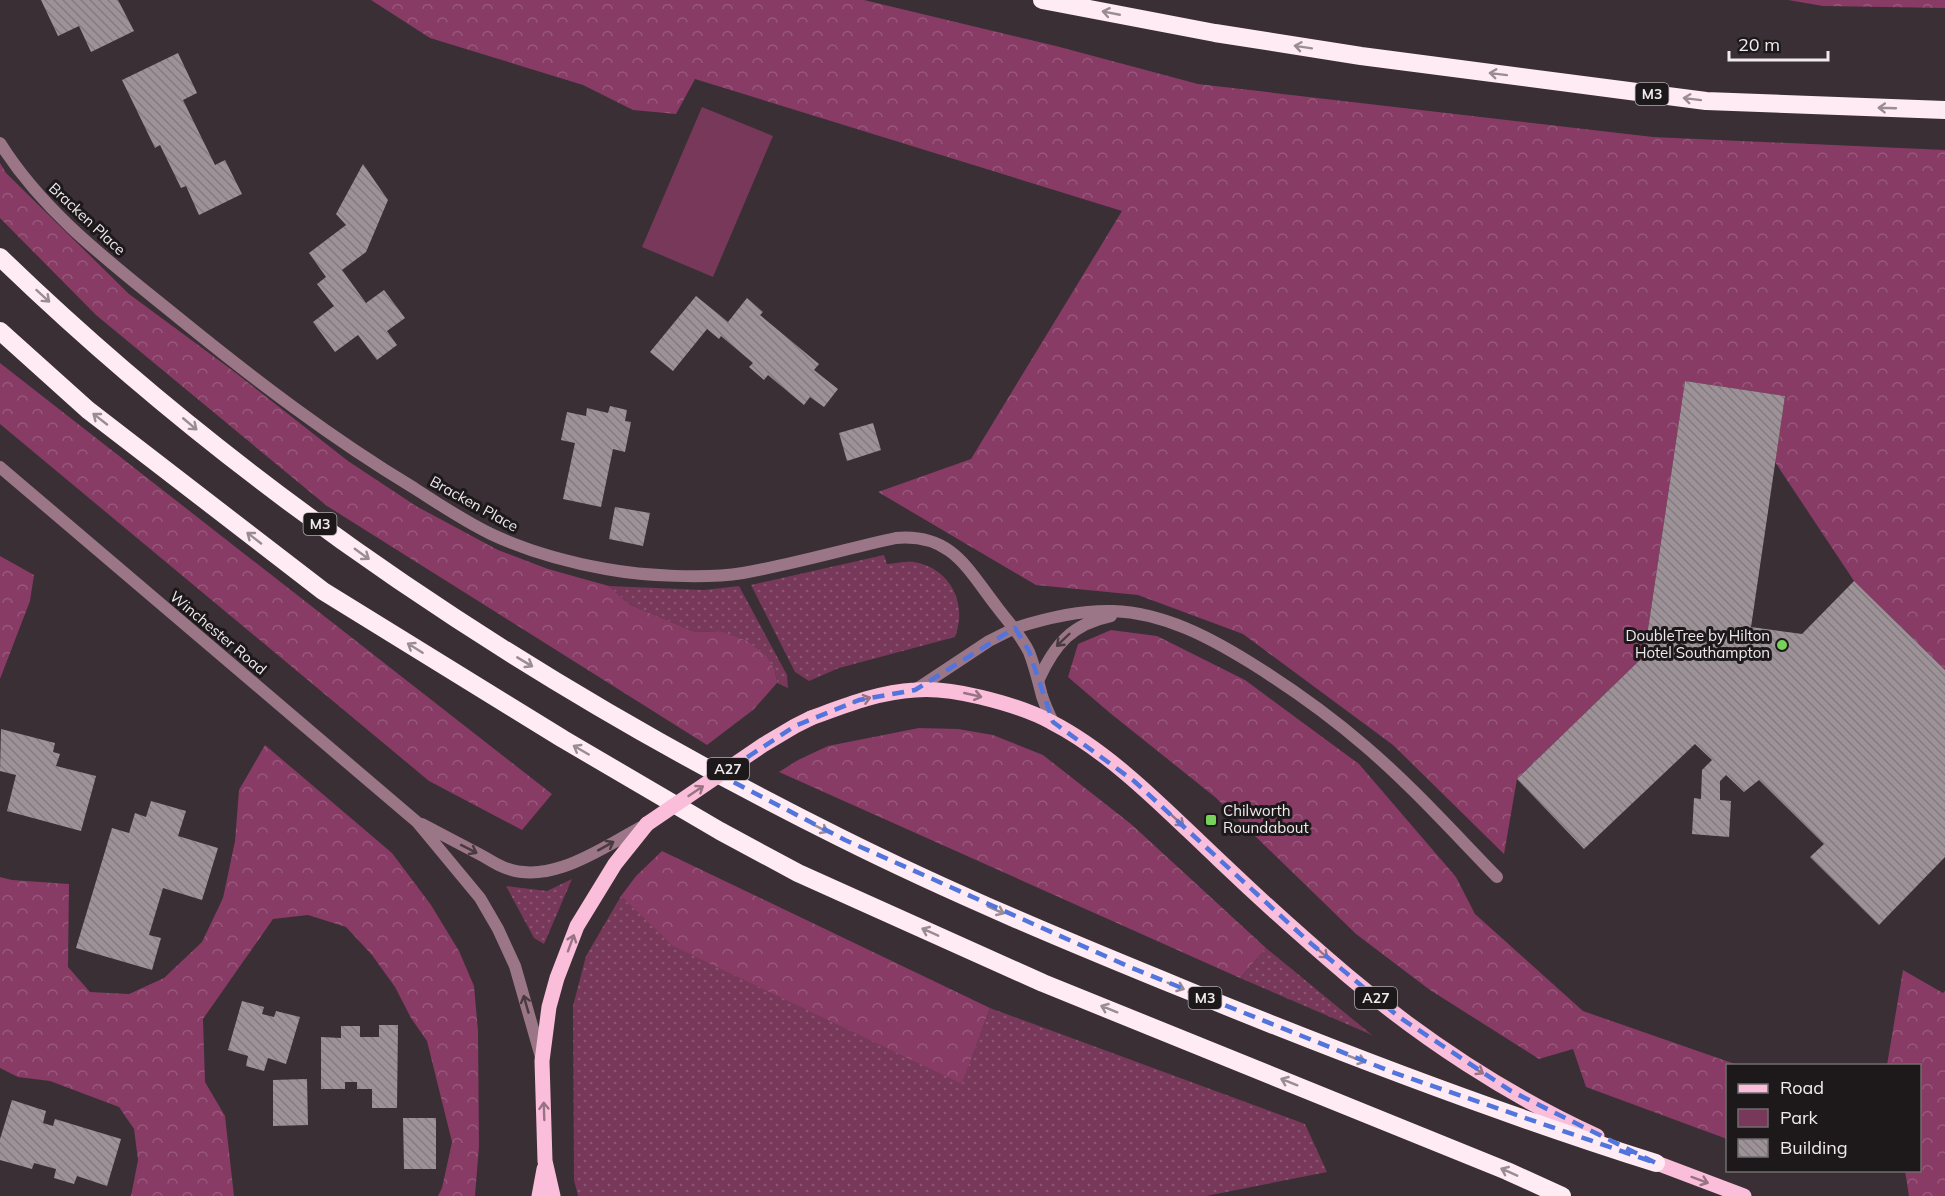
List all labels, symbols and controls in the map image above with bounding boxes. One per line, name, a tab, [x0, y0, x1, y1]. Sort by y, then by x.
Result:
one-way arrow	[1101, 7, 1121, 18]
scale bar	[1729, 24, 1828, 62]
text: 20 m	[1738, 33, 1780, 56]
one-way arrow	[1293, 41, 1313, 52]
one-way arrow	[1489, 68, 1509, 79]
road number: M3	[1636, 83, 1668, 105]
one-way arrow	[1682, 93, 1702, 104]
one-way arrow	[1877, 102, 1897, 113]
street label: Bracken Place	[45, 178, 130, 259]
one-way arrow	[35, 289, 50, 303]
one-way arrow	[92, 413, 108, 426]
one-way arrow	[182, 418, 198, 431]
street label: Bracken Place	[427, 471, 522, 536]
road number: M3	[304, 513, 336, 535]
one-way arrow	[247, 532, 263, 544]
one-way arrow	[354, 548, 370, 561]
street label: Winchester Road	[166, 587, 270, 679]
place label: DoubleTree by Hilton Hotel Southampton	[1625, 626, 1770, 662]
one-way arrow	[1056, 632, 1071, 647]
marker: DoubleTree by Hilton Hotel Southampton	[1775, 638, 1789, 652]
one-way arrow	[407, 641, 424, 653]
one-way arrow	[516, 657, 533, 669]
one-way arrow	[964, 690, 983, 702]
one-way arrow	[852, 694, 871, 705]
one-way arrow	[573, 744, 591, 755]
road number: A27	[707, 758, 749, 780]
one-way arrow	[687, 785, 703, 797]
place label: Chilworth Roundabout	[1223, 801, 1309, 837]
one-way arrow	[1169, 813, 1184, 827]
marker: Chilworth Roundabout	[1204, 813, 1218, 827]
one-way arrow	[810, 822, 828, 834]
one-way arrow	[597, 839, 614, 851]
one-way arrow	[460, 843, 478, 855]
one-way arrow	[987, 905, 1005, 917]
one-way arrow	[921, 925, 939, 937]
one-way arrow	[566, 934, 577, 953]
one-way arrow	[1313, 945, 1328, 959]
one-way arrow	[1166, 981, 1185, 992]
road number: M3	[1188, 987, 1222, 1009]
road number: A27	[1355, 987, 1397, 1009]
one-way arrow	[520, 995, 531, 1014]
one-way arrow	[1100, 1003, 1118, 1014]
one-way arrow	[1347, 1054, 1366, 1065]
one-way arrow	[1467, 1064, 1484, 1076]
legend	[1726, 1064, 1921, 1172]
one-way arrow	[1281, 1076, 1299, 1087]
text: Road	[1780, 1076, 1824, 1099]
one-way arrow	[538, 1101, 549, 1121]
text: Park	[1780, 1106, 1819, 1129]
text: Building	[1780, 1136, 1848, 1159]
one-way arrow	[1500, 1165, 1518, 1176]
one-way arrow	[1690, 1175, 1709, 1186]

